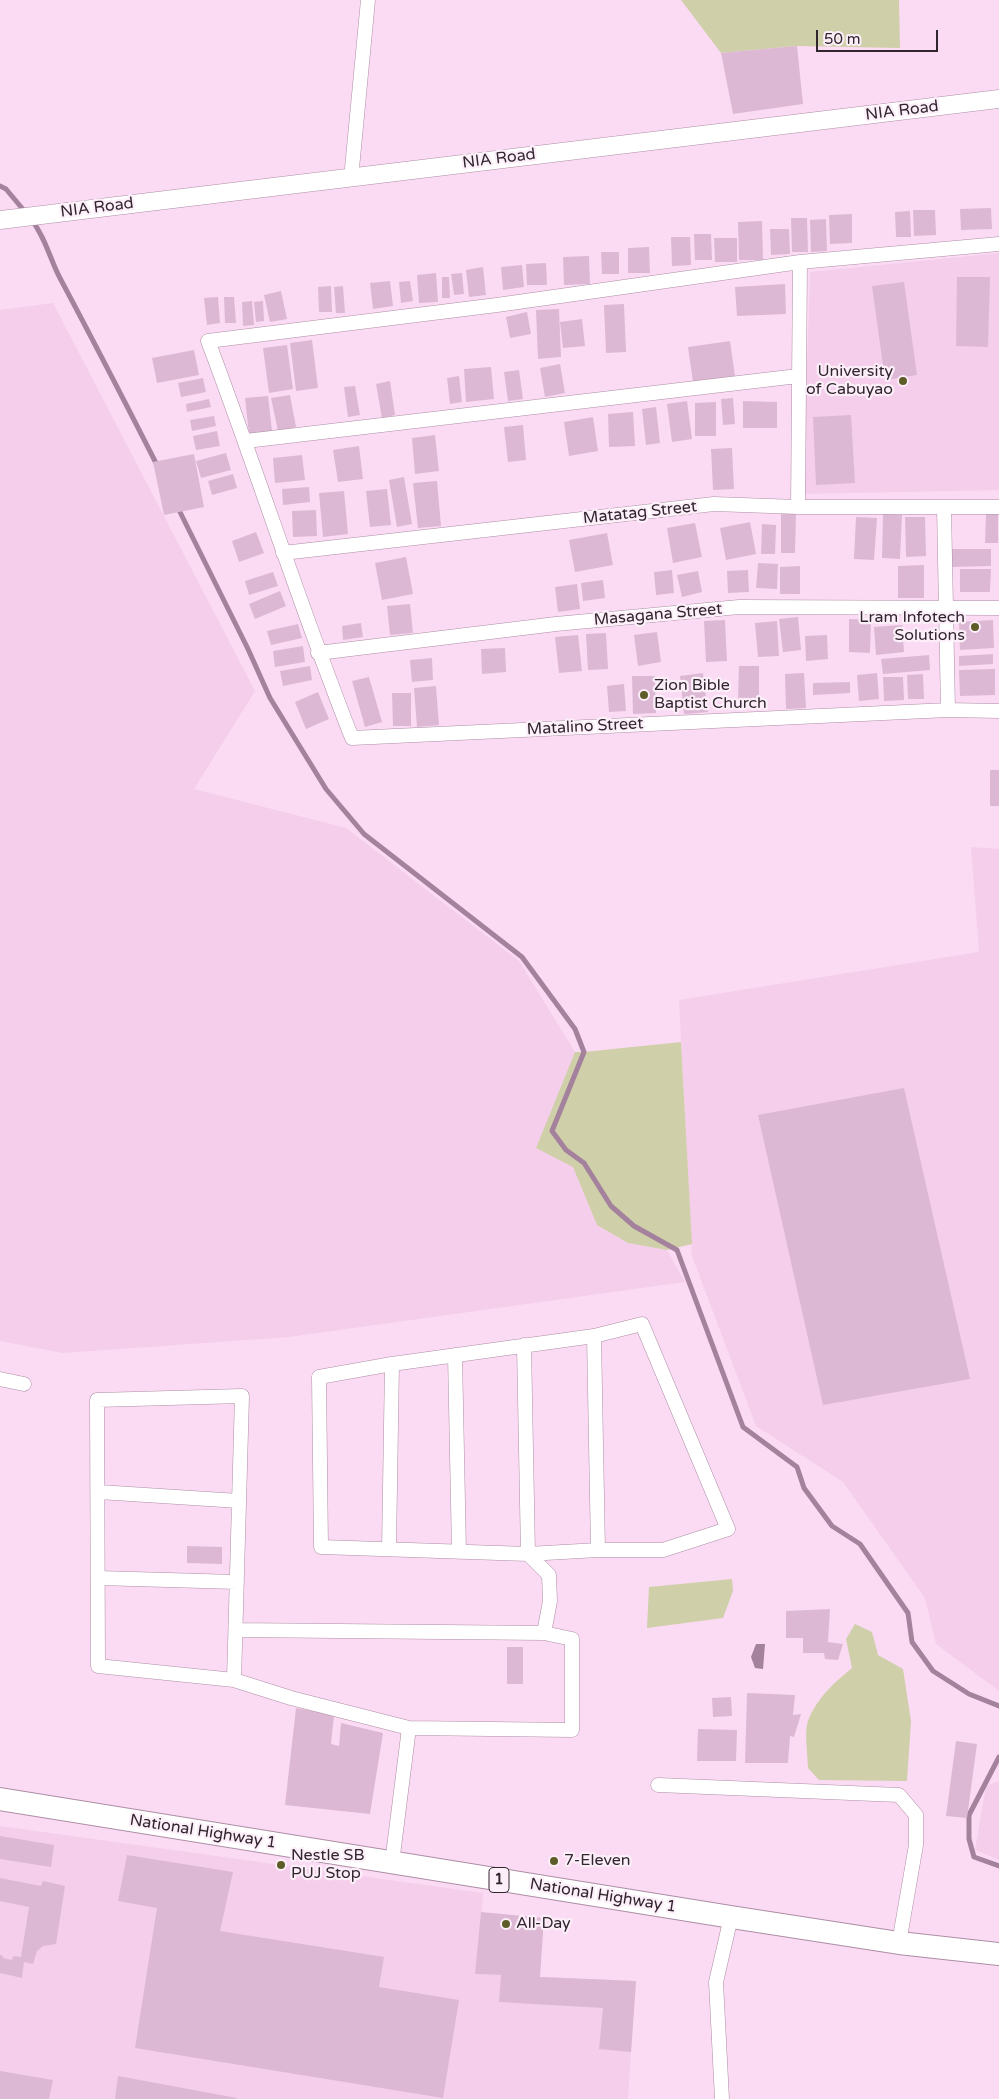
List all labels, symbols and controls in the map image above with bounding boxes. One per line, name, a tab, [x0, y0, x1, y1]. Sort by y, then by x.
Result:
scale bar	[819, 20, 942, 52]
text: 50 m	[824, 30, 861, 48]
street label: NIA Road	[864, 97, 940, 125]
street label: NIA Road	[461, 145, 537, 173]
street label: NIA Road	[59, 194, 135, 222]
place label: University of Cabuyao	[806, 362, 893, 400]
marker: University of Cabuyao	[897, 375, 909, 387]
street label: Matatag Street	[582, 497, 698, 529]
street label: Masagana Street	[593, 600, 723, 630]
place label: Lram Infotech Solutions	[859, 608, 965, 646]
marker: Lram Infotech Solutions	[969, 621, 981, 633]
place label: Zion Bible Baptist Church	[654, 676, 767, 714]
marker: Zion Bible Baptist Church	[638, 689, 650, 701]
street label: Matalino Street	[526, 714, 644, 740]
street label: National Highway 1	[128, 1811, 278, 1853]
place label: Nestle SB PUJ Stop	[291, 1846, 365, 1884]
place label: 7-Eleven	[564, 1851, 631, 1871]
marker: 7-Eleven	[548, 1855, 560, 1867]
marker: Nestle SB PUJ Stop	[275, 1859, 287, 1871]
road number: 1	[489, 1868, 509, 1892]
street label: National Highway 1	[528, 1875, 678, 1917]
place label: All-Day	[516, 1914, 571, 1934]
marker: All-Day	[500, 1918, 512, 1930]

